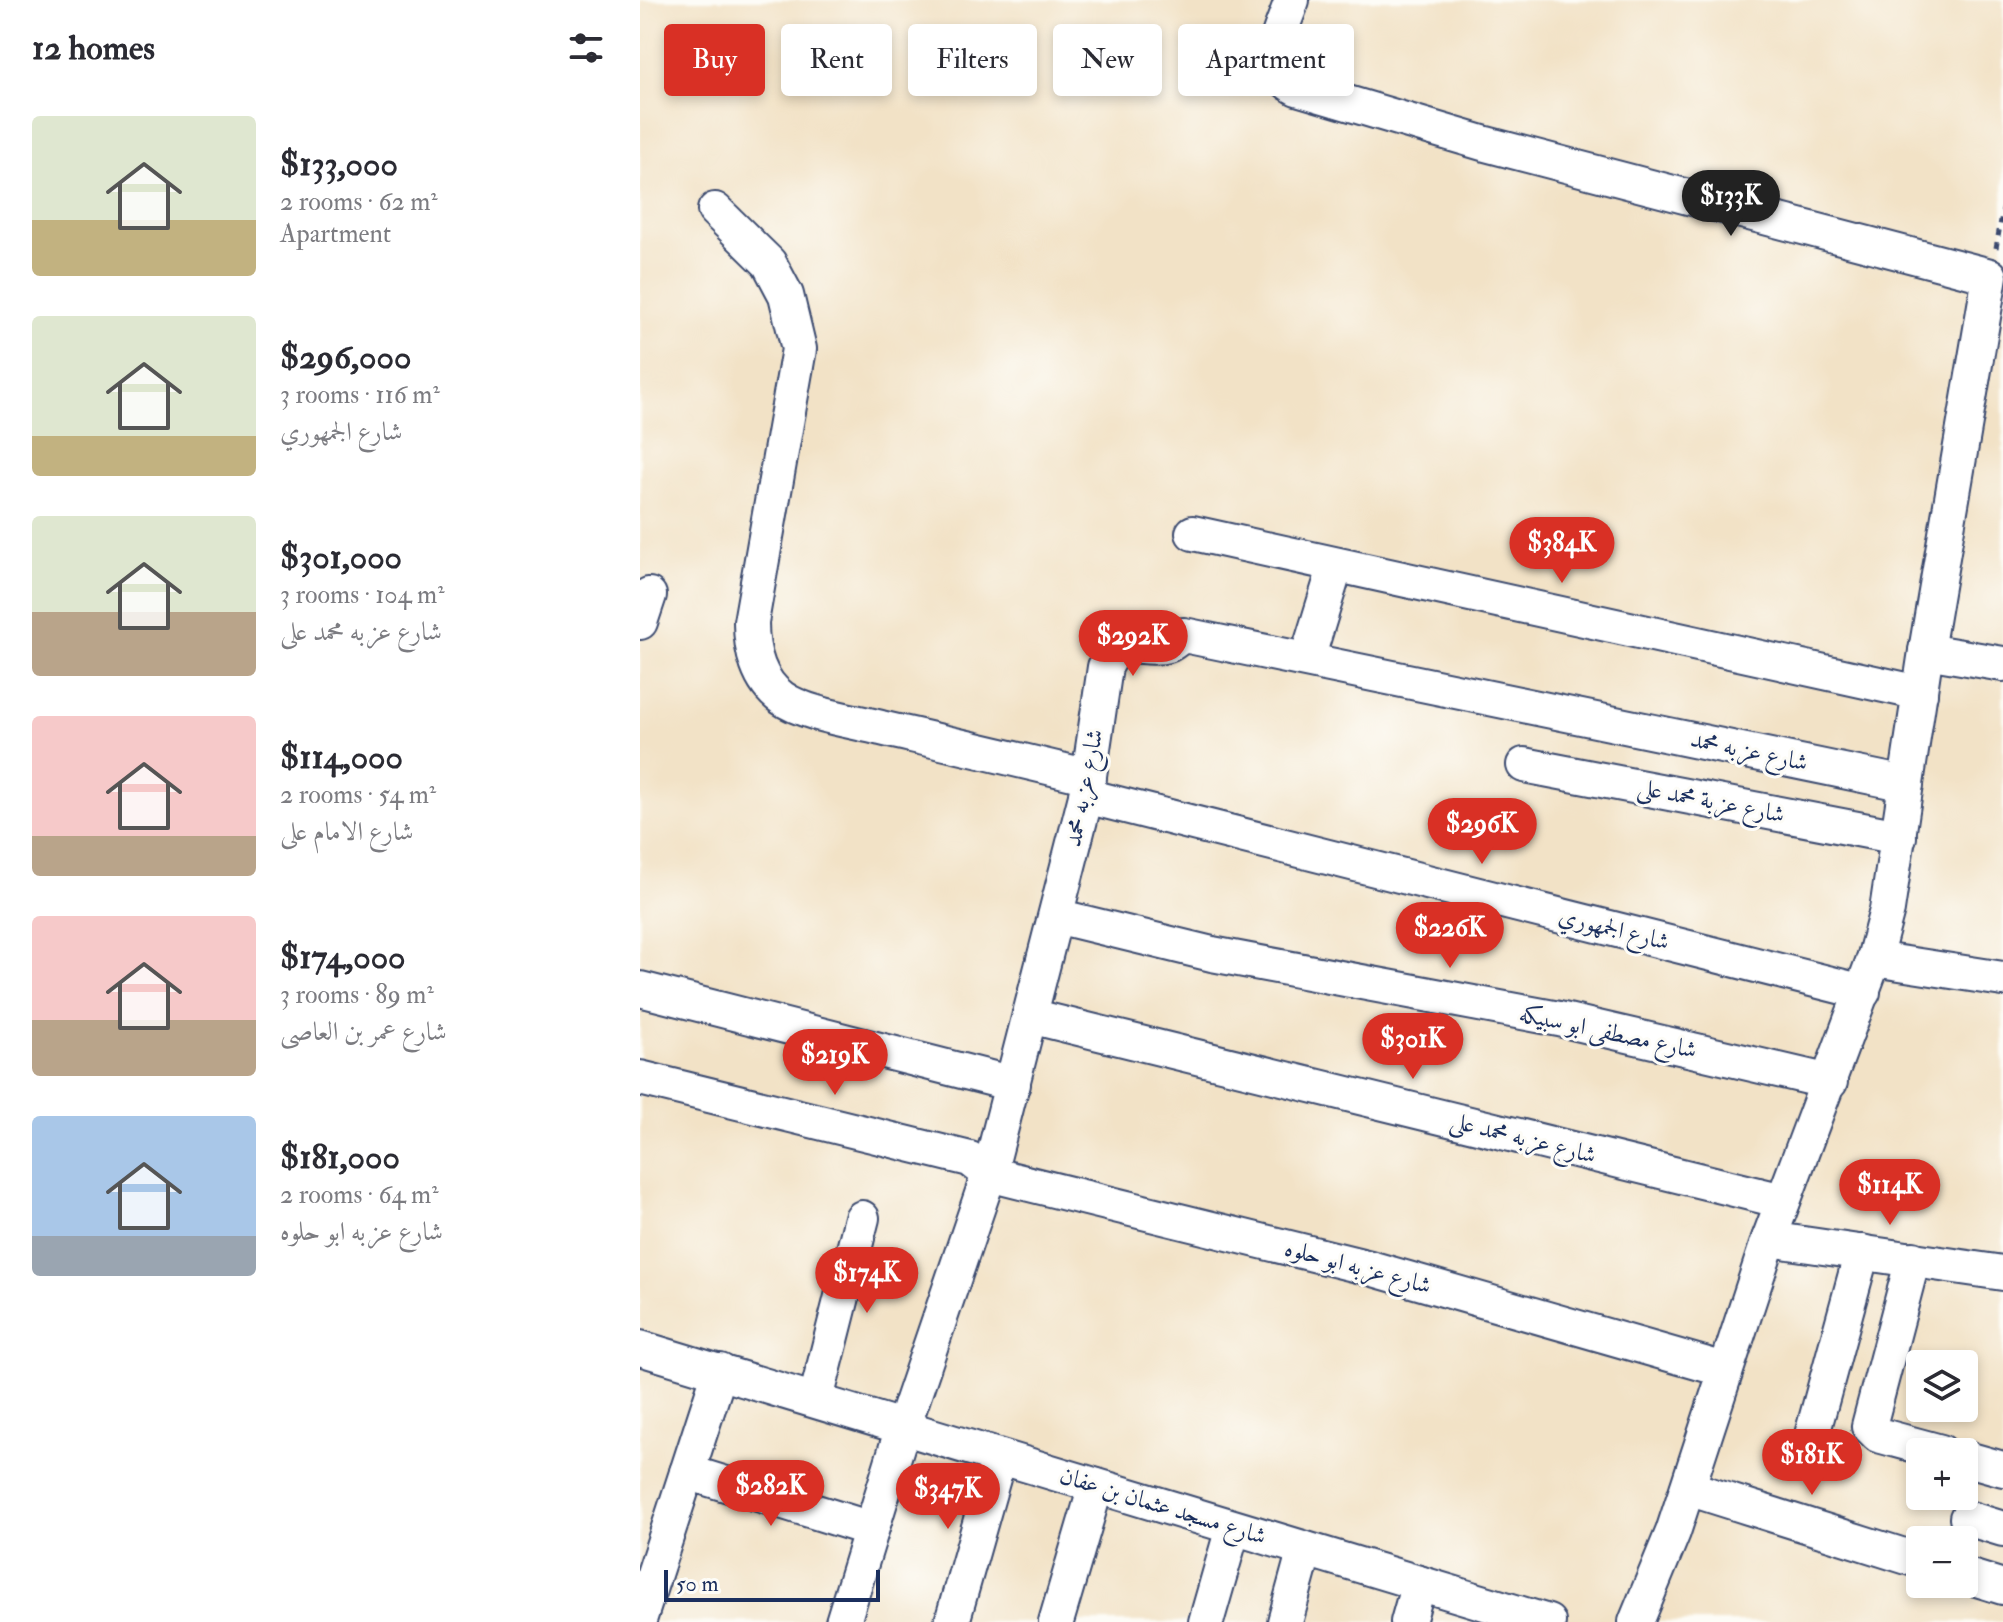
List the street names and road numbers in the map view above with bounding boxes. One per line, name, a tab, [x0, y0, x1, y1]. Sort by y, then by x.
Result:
street label: شارع عزبه محمد	[1687, 723, 1811, 782]
street label: شارع عزبه محمد	[1057, 727, 1115, 850]
street label: شارع عزبة محمد على	[1634, 772, 1787, 834]
street label: شارع الجمهوري	[1554, 900, 1673, 962]
street label: شارع مصطفى ابو سبيكه	[1515, 998, 1700, 1070]
street label: شارع عزبه محمد على	[1446, 1105, 1599, 1175]
street label: شارع عزبه ابو حلوه	[1280, 1233, 1435, 1305]
street label: شارع مسجد عثمان بن عفان	[1055, 1460, 1270, 1556]

